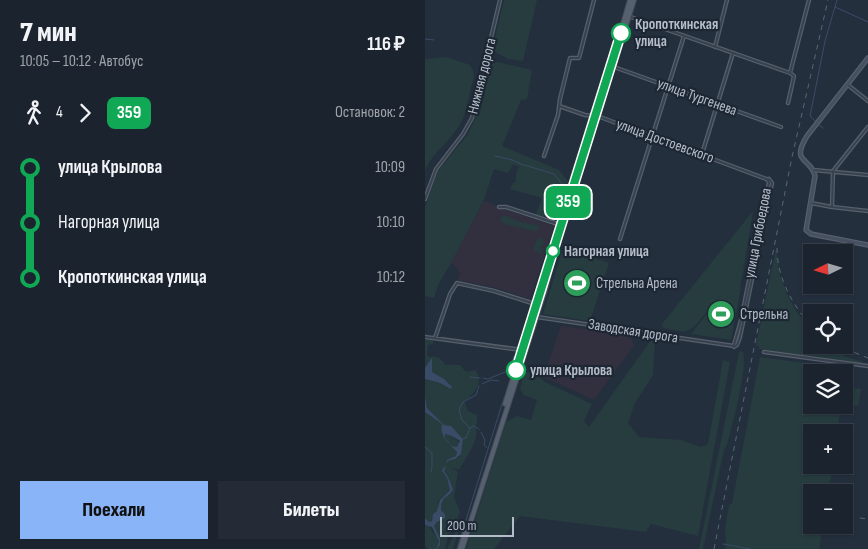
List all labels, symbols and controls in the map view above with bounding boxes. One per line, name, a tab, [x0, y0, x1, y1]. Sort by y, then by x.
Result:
place label: Кропоткинская улица	[635, 15, 718, 51]
text: 7 мин	[20, 16, 77, 49]
marker: Кропоткинская улица	[611, 23, 631, 43]
text: 116 ₽	[367, 33, 405, 56]
street label: Нижняя дорога	[463, 36, 501, 116]
text: 10:05 – 10:12 · Автобус	[20, 52, 143, 71]
street label: улица Тургенева	[654, 74, 740, 120]
icon: walk	[20, 99, 48, 127]
icon: forward	[71, 99, 99, 127]
text: 359	[117, 102, 141, 123]
text: 4	[56, 103, 63, 122]
text: Остановок: 2	[335, 103, 405, 122]
street label: улица Достоевского	[613, 114, 717, 168]
text: улица Крылова	[58, 156, 162, 179]
text: 10:09	[375, 158, 405, 177]
line badge: 359	[539, 186, 597, 218]
street label: улица Грибоедова	[740, 186, 776, 280]
text: 359	[556, 191, 580, 212]
text: Нагорная улица	[58, 211, 160, 234]
text: 10:10	[377, 213, 405, 232]
place label: Нагорная улица	[564, 242, 649, 261]
marker: Нагорная улица	[546, 244, 560, 258]
north arrow	[803, 244, 853, 294]
map controls	[803, 244, 853, 534]
text: Кропоткинская улица	[58, 266, 207, 289]
text: 10:12	[377, 268, 405, 287]
sports icon: Стрельна Арена	[562, 268, 592, 298]
place label: Стрельна Арена	[596, 274, 678, 293]
sports icon: Стрельна	[706, 299, 736, 329]
button: locate	[803, 304, 853, 354]
place label: Стрельна	[740, 305, 788, 324]
street label: Заводская дорога	[587, 315, 679, 348]
marker: улица Крылова	[506, 360, 526, 380]
place label: улица Крылова	[530, 361, 612, 380]
button: layers	[803, 364, 853, 414]
button: +	[803, 424, 853, 474]
button: Поехали	[20, 481, 208, 539]
button: Билеты	[218, 481, 405, 539]
button: −	[803, 484, 853, 534]
scale bar	[440, 514, 514, 537]
text: 200 m	[447, 517, 476, 534]

